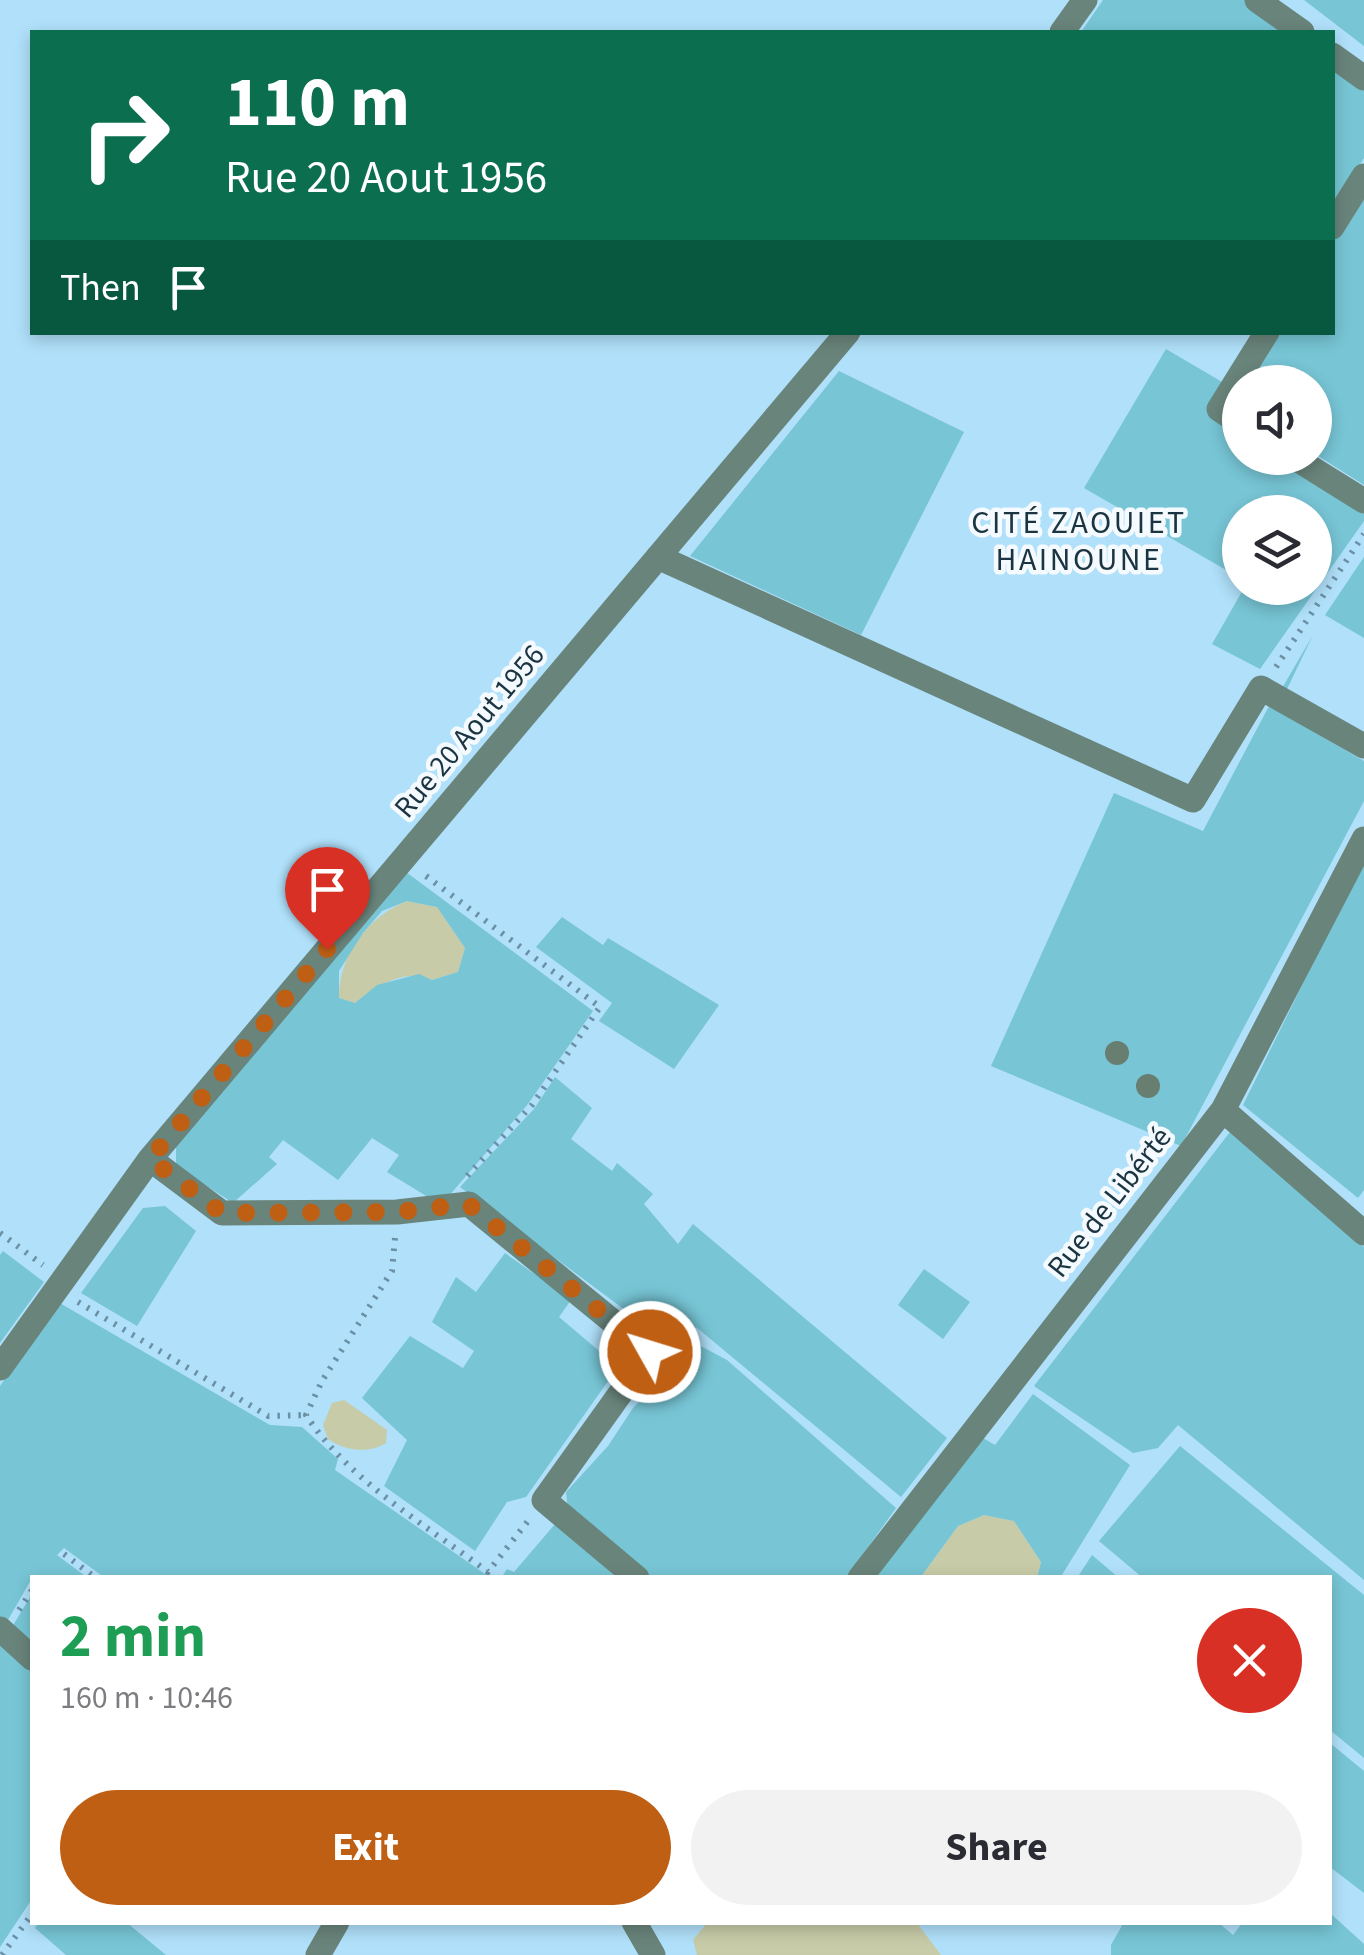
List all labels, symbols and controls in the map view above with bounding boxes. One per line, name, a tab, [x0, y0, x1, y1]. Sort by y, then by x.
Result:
text: 110 m	[225, 53, 410, 153]
icon: right	[60, 70, 190, 200]
text: Rue 20 Aout 1956	[225, 146, 547, 210]
icon: arrive	[161, 260, 216, 315]
text: Then	[60, 261, 141, 315]
map controls	[1222, 365, 1332, 605]
button: sound	[1222, 365, 1332, 475]
button: layers	[1222, 495, 1332, 605]
district label: CITÉ ZAOUIET HAINOUNE	[971, 500, 1187, 583]
street label: Rue 20 Aout 1956	[384, 635, 555, 827]
pin	[285, 847, 370, 950]
icon: arrive	[300, 862, 355, 917]
street label: Rue de Libérté	[1037, 1118, 1182, 1287]
position arrow	[598, 1300, 702, 1404]
text: 2 min	[60, 1595, 206, 1680]
button: close	[1197, 1608, 1302, 1713]
text: 160 m · 10:46	[60, 1675, 233, 1721]
button: Exit	[60, 1790, 671, 1905]
button: Share	[691, 1790, 1302, 1905]

